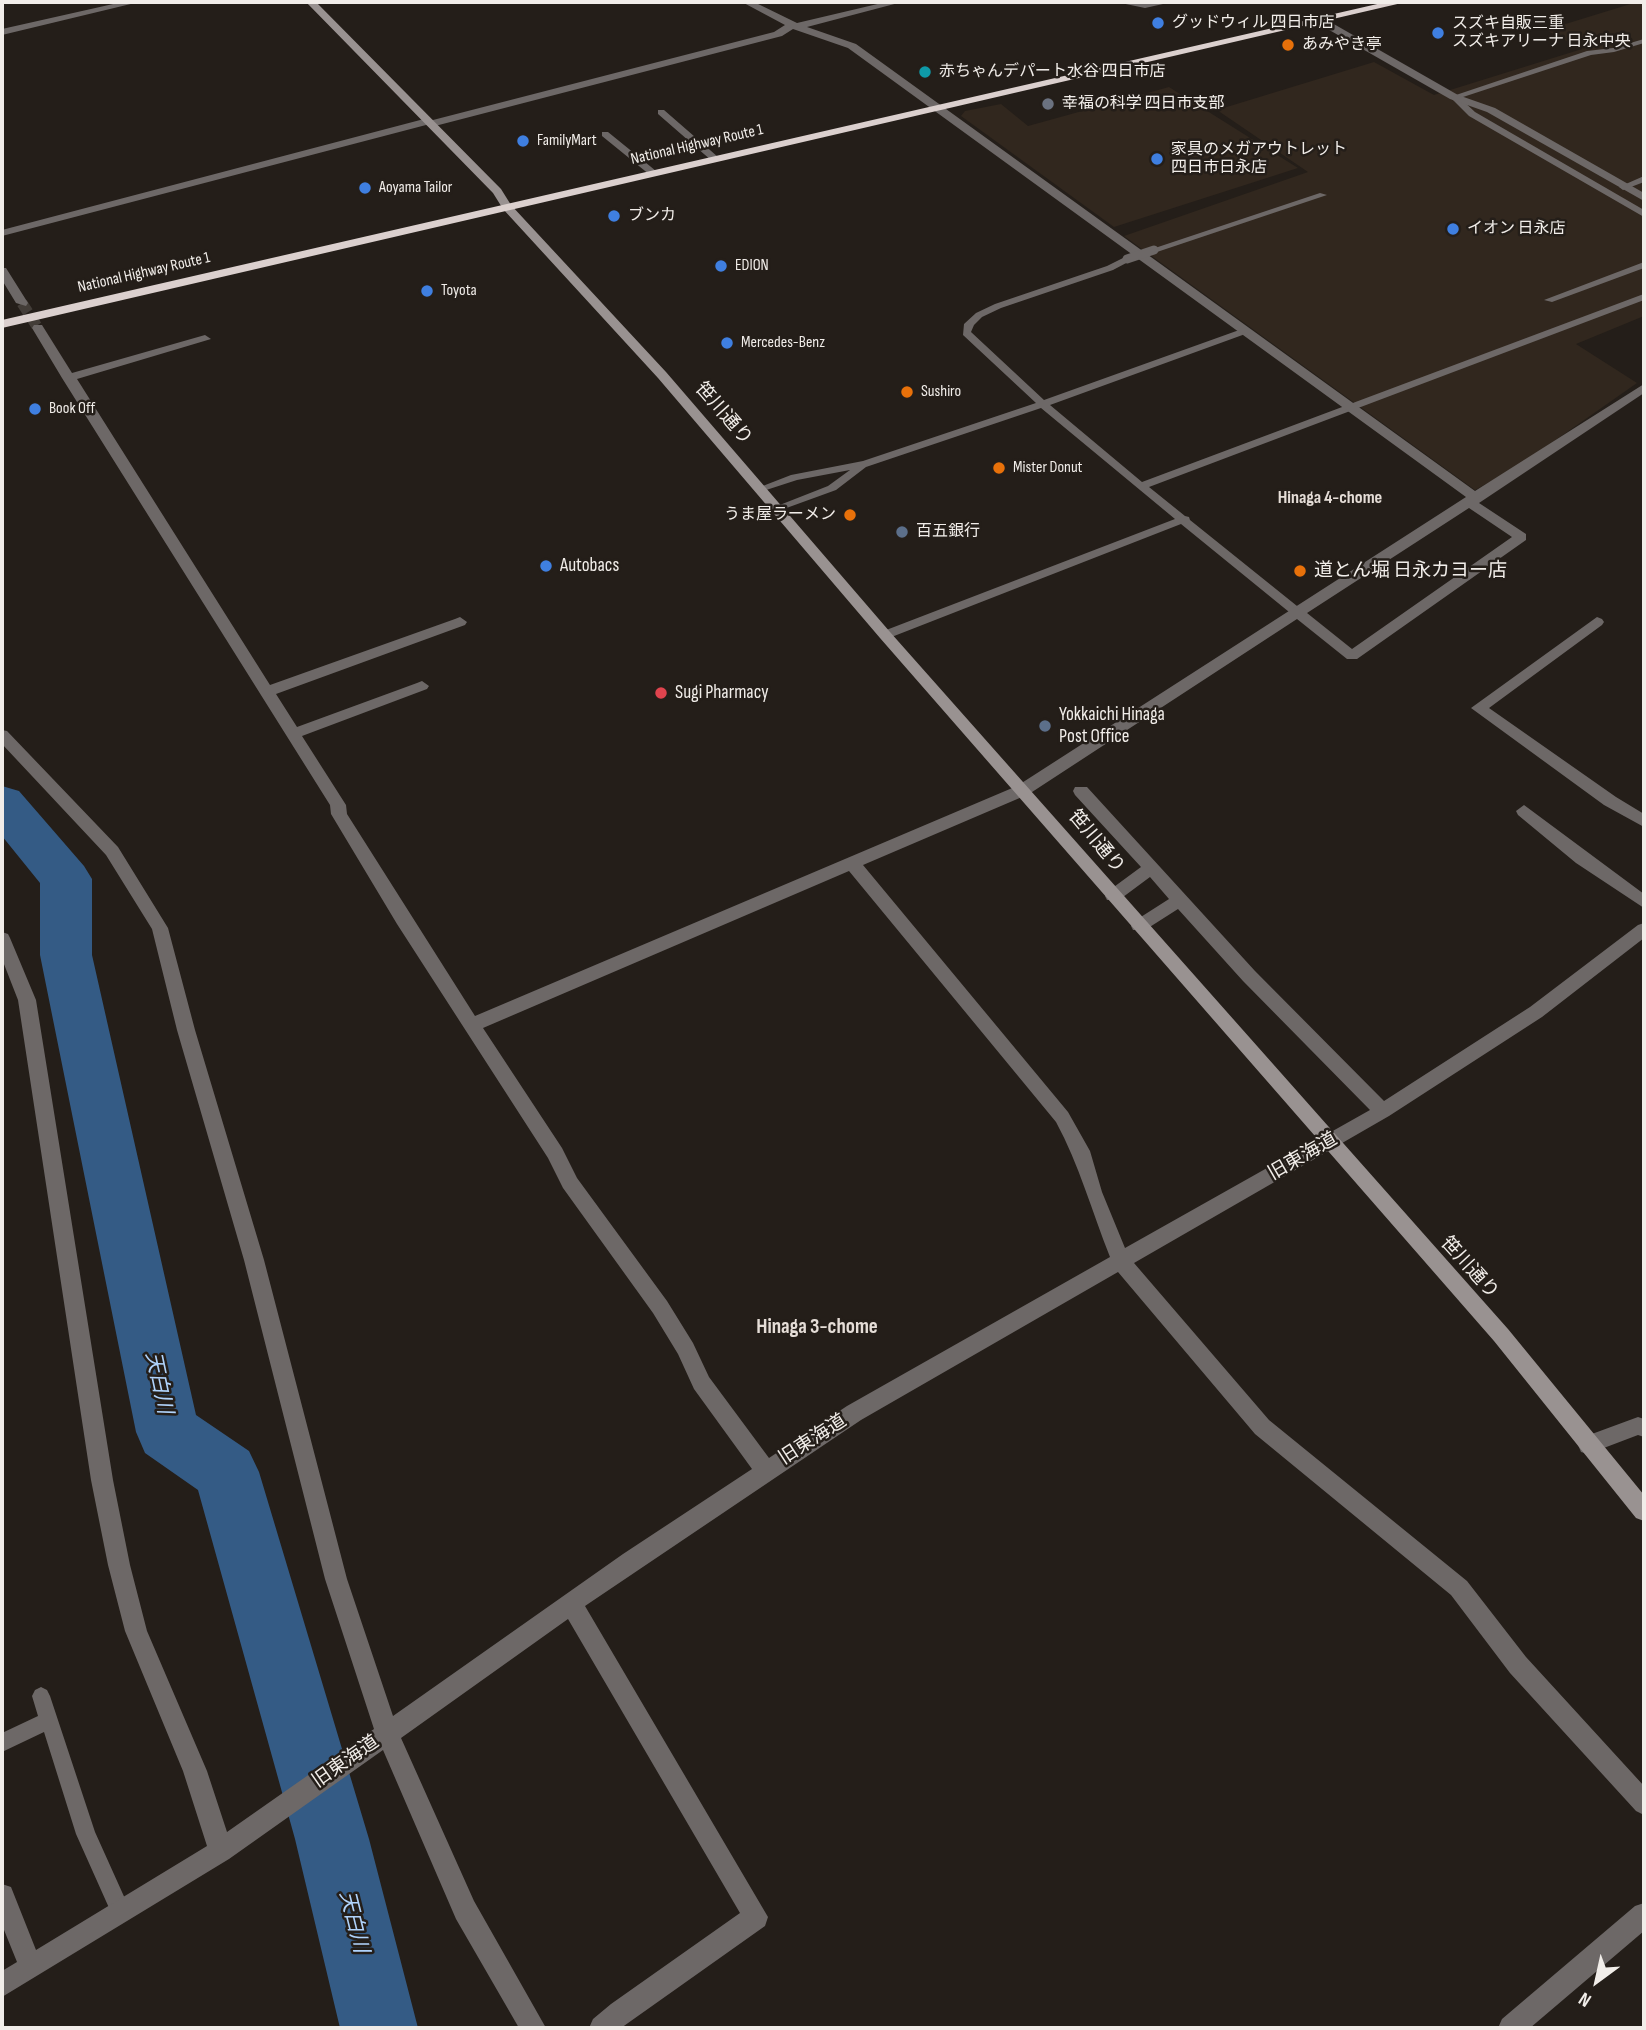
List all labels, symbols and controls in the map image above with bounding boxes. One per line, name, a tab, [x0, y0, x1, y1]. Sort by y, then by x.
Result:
place label: グッドウィル 四日市店	[1172, 13, 1335, 33]
place label: スズキ自販三重 スズキアリーナ 日永中央	[1452, 14, 1631, 52]
marker: グッドウィル 四日市店	[1150, 15, 1166, 31]
marker: スズキ自販三重 スズキアリーナ 日永中央	[1430, 25, 1446, 41]
place label: あみやき亭	[1302, 35, 1382, 55]
marker: あみやき亭	[1280, 37, 1296, 53]
place label: 赤ちゃんデパート水谷 四日市店	[939, 62, 1166, 82]
marker: 赤ちゃんデパート水谷 四日市店	[917, 64, 933, 80]
place label: 幸福の科学 四日市支部	[1062, 94, 1225, 114]
marker: 幸福の科学 四日市支部	[1040, 96, 1056, 112]
street label: National Highway Route 1	[629, 120, 765, 170]
place label: FamilyMart	[537, 131, 597, 151]
marker: FamilyMart	[515, 133, 531, 149]
place label: 家具のメガアウトレット 四日市日永店	[1171, 140, 1347, 178]
marker: 家具のメガアウトレット 四日市日永店	[1149, 151, 1165, 167]
place label: Aoyama Tailor	[379, 178, 452, 198]
marker: Aoyama Tailor	[357, 180, 373, 196]
place label: ブンカ	[628, 206, 676, 226]
marker: ブンカ	[606, 208, 622, 224]
place label: イオン 日永店	[1467, 219, 1566, 239]
marker: イオン 日永店	[1445, 221, 1461, 237]
street label: National Highway Route 1	[76, 248, 212, 298]
place label: EDION	[735, 256, 769, 276]
marker: EDION	[713, 258, 729, 274]
place label: Toyota	[441, 281, 477, 301]
marker: Toyota	[419, 283, 435, 299]
place label: Mercedes-Benz	[741, 333, 825, 353]
marker: Mercedes-Benz	[719, 335, 735, 351]
street label: 笹川通り	[689, 378, 757, 450]
place label: Sushiro	[921, 382, 961, 402]
marker: Sushiro	[899, 384, 915, 400]
place label: Book Off	[49, 399, 95, 419]
marker: Book Off	[27, 401, 43, 417]
place label: Mister Donut	[1013, 458, 1082, 478]
marker: Mister Donut	[991, 460, 1007, 476]
district label: Hinaga 4-chome	[1278, 487, 1382, 509]
place label: うま屋ラーメン	[724, 505, 836, 525]
marker: うま屋ラーメン	[842, 507, 858, 523]
place label: 百五銀行	[916, 522, 980, 542]
marker: 百五銀行	[894, 524, 910, 540]
place label: Autobacs	[560, 555, 619, 577]
marker: Autobacs	[538, 558, 554, 574]
place label: 道とん堀 日永カヨー店	[1314, 560, 1507, 582]
marker: 道とん堀 日永カヨー店	[1292, 563, 1308, 579]
place label: Sugi Pharmacy	[675, 682, 768, 704]
marker: Sugi Pharmacy	[653, 685, 669, 701]
place label: Yokkaichi Hinaga Post Office	[1059, 704, 1165, 748]
marker: Yokkaichi Hinaga Post Office	[1037, 718, 1053, 734]
street label: 笹川通り	[1063, 806, 1129, 878]
street label: 旧東海道	[1264, 1128, 1342, 1186]
street label: 笹川通り	[1435, 1232, 1503, 1304]
district label: Hinaga 3-chome	[756, 1315, 878, 1341]
water label: 天白川	[139, 1350, 177, 1416]
street label: 旧東海道	[775, 1410, 851, 1470]
street label: 旧東海道	[308, 1731, 384, 1793]
water label: 天白川	[333, 1888, 373, 1956]
north arrow	[1562, 1946, 1632, 2016]
text: N	[1575, 1987, 1596, 2011]

